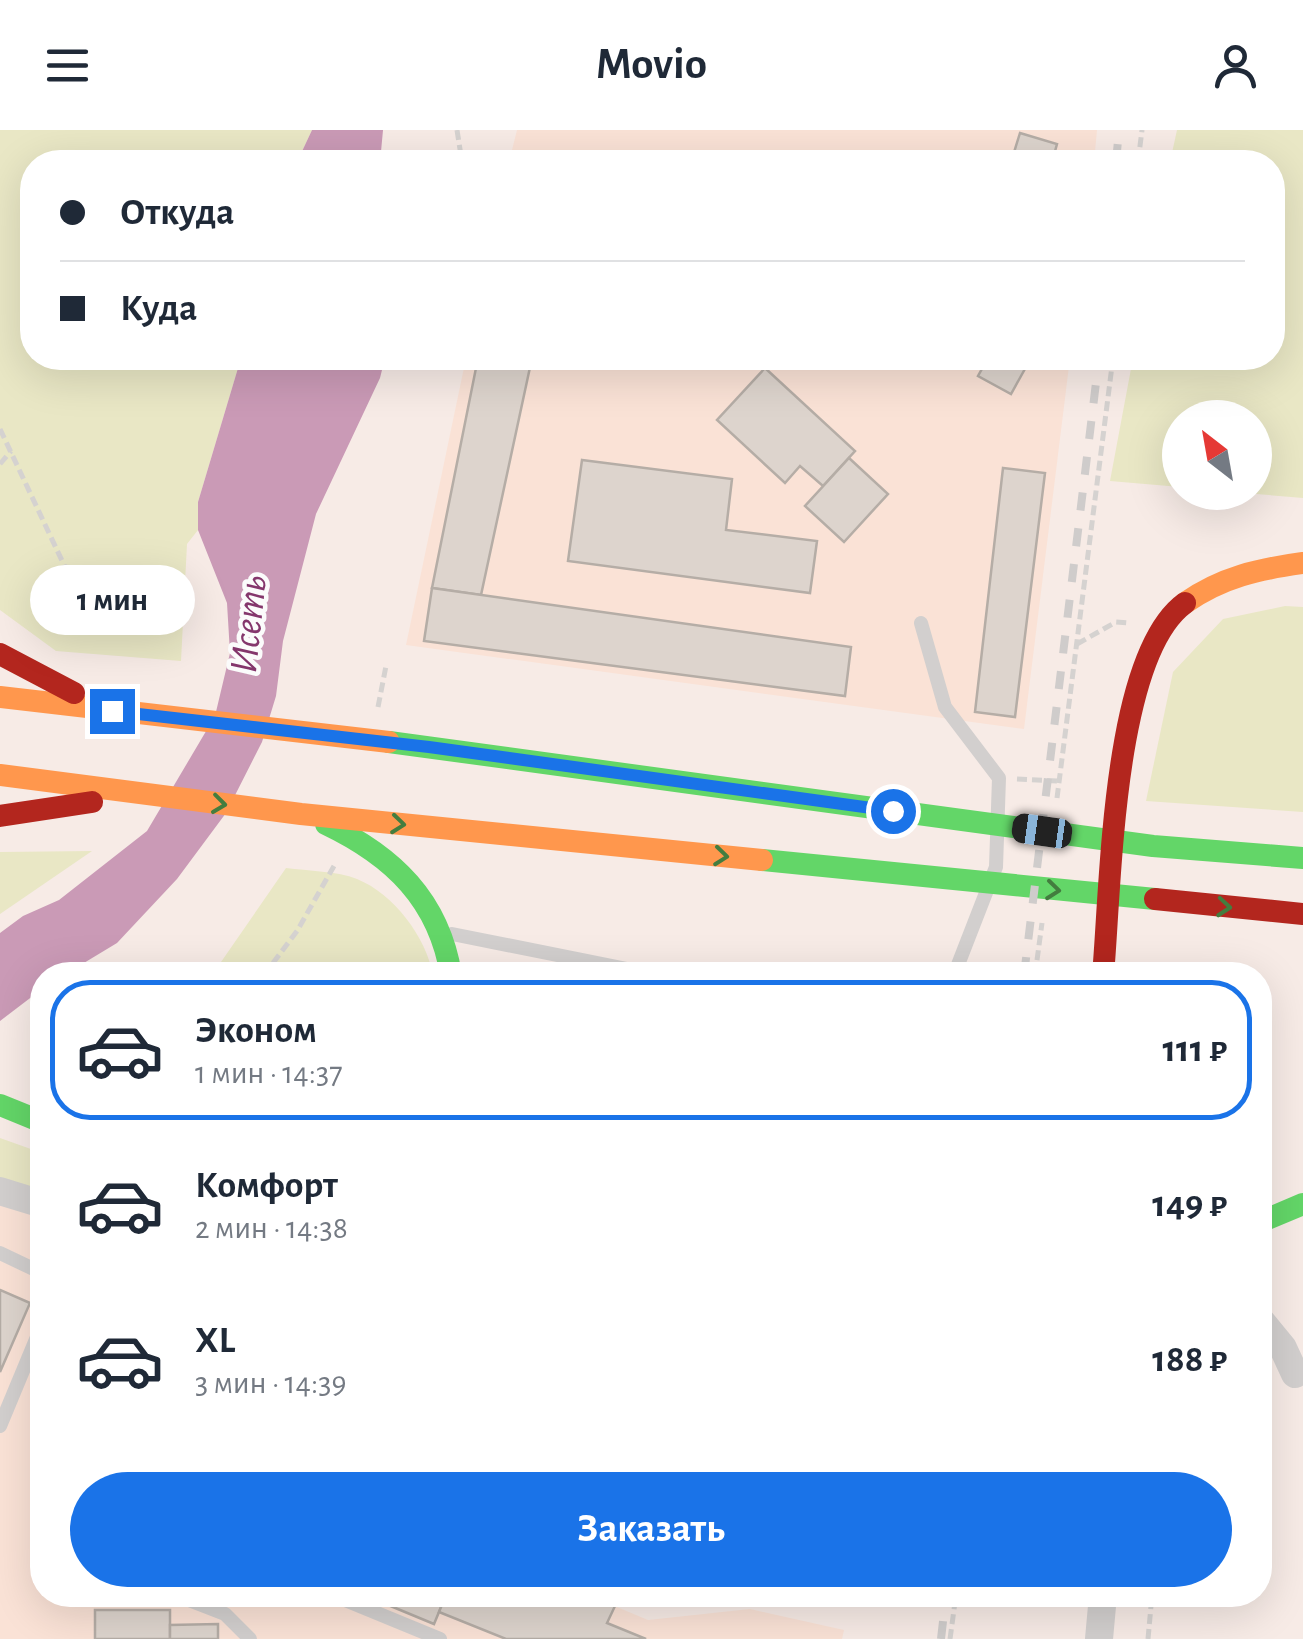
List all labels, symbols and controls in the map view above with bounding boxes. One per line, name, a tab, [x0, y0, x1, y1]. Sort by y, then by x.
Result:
icon: menu	[40, 38, 95, 93]
icon: person	[1208, 38, 1263, 93]
text: Movio	[596, 42, 707, 87]
text: Откуда	[120, 194, 234, 232]
text: Куда	[120, 290, 197, 328]
north arrow	[1162, 400, 1272, 510]
map controls	[1162, 400, 1272, 510]
callout: 1 мин	[29, 566, 194, 636]
water label: Исеть	[224, 573, 274, 675]
text: 1 мин	[77, 584, 148, 616]
route end	[90, 689, 135, 734]
route start	[871, 789, 916, 834]
one-way arrow	[211, 793, 227, 814]
one-way arrow	[390, 812, 406, 834]
car	[1010, 812, 1074, 850]
one-way arrow	[714, 845, 730, 866]
one-way arrow	[1045, 879, 1061, 900]
one-way arrow	[1217, 896, 1233, 918]
icon: car	[75, 1005, 165, 1095]
text: Эконом	[195, 1012, 317, 1050]
text: 111 ₽	[1162, 1031, 1227, 1069]
text: 1 мин · 14:37	[195, 1057, 343, 1089]
icon: car	[75, 1160, 165, 1250]
text: Комфорт	[195, 1167, 338, 1205]
text: 149 ₽	[1152, 1186, 1227, 1224]
text: 2 мин · 14:38	[195, 1212, 348, 1244]
icon: car	[75, 1315, 165, 1405]
text: XL	[195, 1322, 235, 1360]
text: 188 ₽	[1152, 1341, 1227, 1379]
text: 3 мин · 14:39	[195, 1367, 346, 1399]
button: Заказать	[70, 1472, 1232, 1587]

